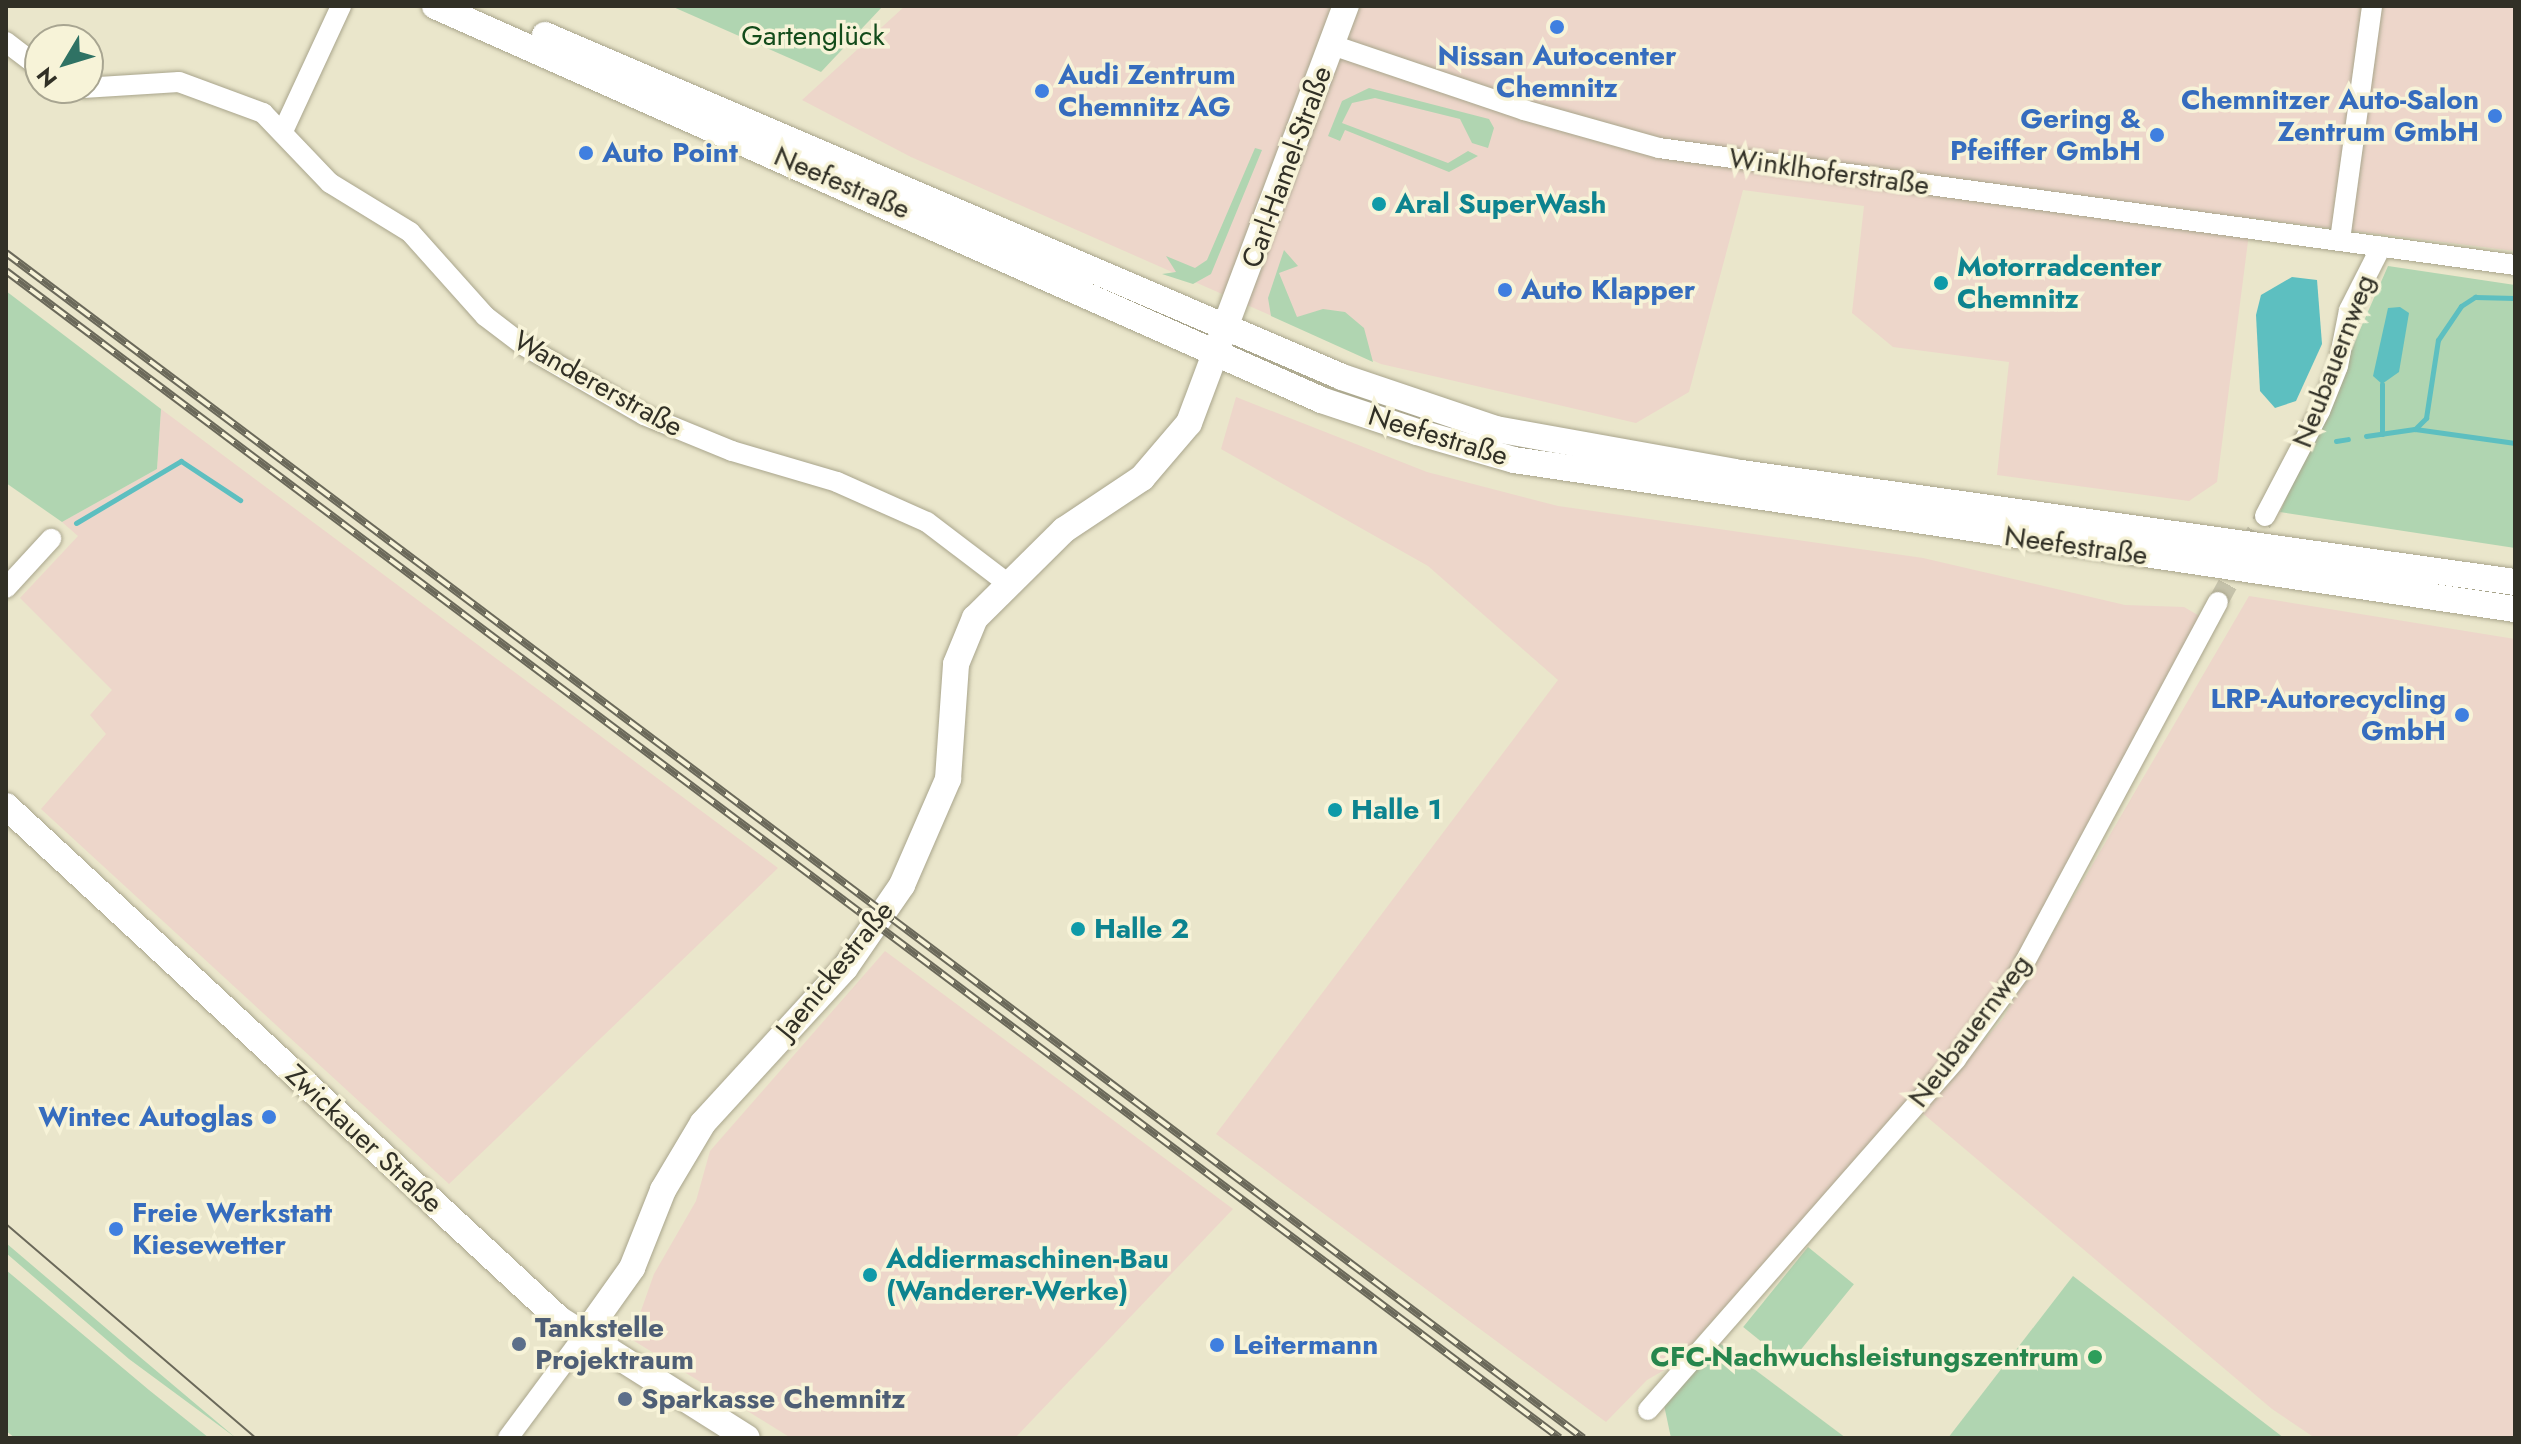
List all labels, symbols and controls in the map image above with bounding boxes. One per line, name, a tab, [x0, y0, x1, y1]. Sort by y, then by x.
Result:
marker: Nissan Autocenter Chemnitz	[1548, 18, 1566, 36]
park label: Gartenglück	[741, 19, 885, 53]
north arrow	[24, 24, 104, 104]
place label: Nissan Autocenter Chemnitz	[1437, 39, 1677, 105]
place label: Audi Zentrum Chemnitz AG	[1058, 58, 1236, 124]
text: N	[29, 61, 65, 94]
street label: Carl-Hamel-Straße	[1235, 62, 1339, 272]
marker: Audi Zentrum Chemnitz AG	[1033, 82, 1051, 100]
place label: Chemnitzer Auto-Salon Zentrum GmbH	[2181, 83, 2479, 149]
place label: Gering & Pfeiffer GmbH	[1950, 102, 2141, 168]
marker: Chemnitzer Auto-Salon Zentrum GmbH	[2486, 107, 2504, 125]
marker: Gering & Pfeiffer GmbH	[2148, 126, 2166, 144]
place label: Auto Point	[602, 136, 738, 170]
street label: Neefestraße	[769, 139, 915, 227]
street label: Winklhoferstraße	[1727, 141, 1931, 203]
marker: Auto Point	[577, 144, 595, 162]
place label: Aral SuperWash	[1395, 187, 1607, 221]
marker: Aral SuperWash	[1370, 195, 1388, 213]
place label: Motorradcenter Chemnitz	[1957, 250, 2162, 316]
street label: Neubauernweg	[2286, 270, 2382, 452]
place label: Auto Klapper	[1521, 273, 1695, 307]
marker: Motorradcenter Chemnitz	[1932, 274, 1950, 292]
marker: Auto Klapper	[1496, 281, 1514, 299]
street label: Wandererstraße	[508, 324, 688, 444]
street label: Neefestraße	[1364, 399, 1512, 473]
street label: Neefestraße	[2002, 519, 2150, 573]
place label: LRP-Autorecycling GmbH	[2210, 682, 2446, 748]
marker: LRP-Autorecycling GmbH	[2453, 706, 2471, 724]
place label: Halle 1	[1351, 793, 1442, 827]
marker: Halle 1	[1326, 801, 1344, 819]
street label: Jaenickestraße	[769, 894, 901, 1046]
place label: Halle 2	[1094, 912, 1189, 946]
marker: Halle 2	[1069, 920, 1087, 938]
street label: Neubauernweg	[1902, 948, 2038, 1114]
street label: Zwickauer Straße	[279, 1058, 449, 1220]
place label: Wintec Autoglas	[38, 1100, 253, 1134]
marker: Wintec Autoglas	[260, 1108, 278, 1126]
place label: Freie Werkstatt Kiesewetter	[132, 1196, 332, 1262]
marker: Freie Werkstatt Kiesewetter	[107, 1220, 125, 1238]
place label: Addiermaschinen-Bau (Wanderer-Werke)	[886, 1242, 1169, 1308]
marker: Addiermaschinen-Bau (Wanderer-Werke)	[861, 1266, 879, 1284]
place label: Tankstelle Projektraum	[535, 1311, 694, 1377]
place label: Leitermann	[1233, 1328, 1378, 1362]
marker: Tankstelle Projektraum	[510, 1335, 528, 1353]
marker: Leitermann	[1208, 1336, 1226, 1354]
place label: CFC-Nachwuchsleistungszentrum	[1650, 1340, 2079, 1374]
marker: CFC-Nachwuchsleistungszentrum	[2086, 1348, 2104, 1366]
place label: Sparkasse Chemnitz	[641, 1382, 906, 1416]
marker: Sparkasse Chemnitz	[616, 1390, 634, 1408]

